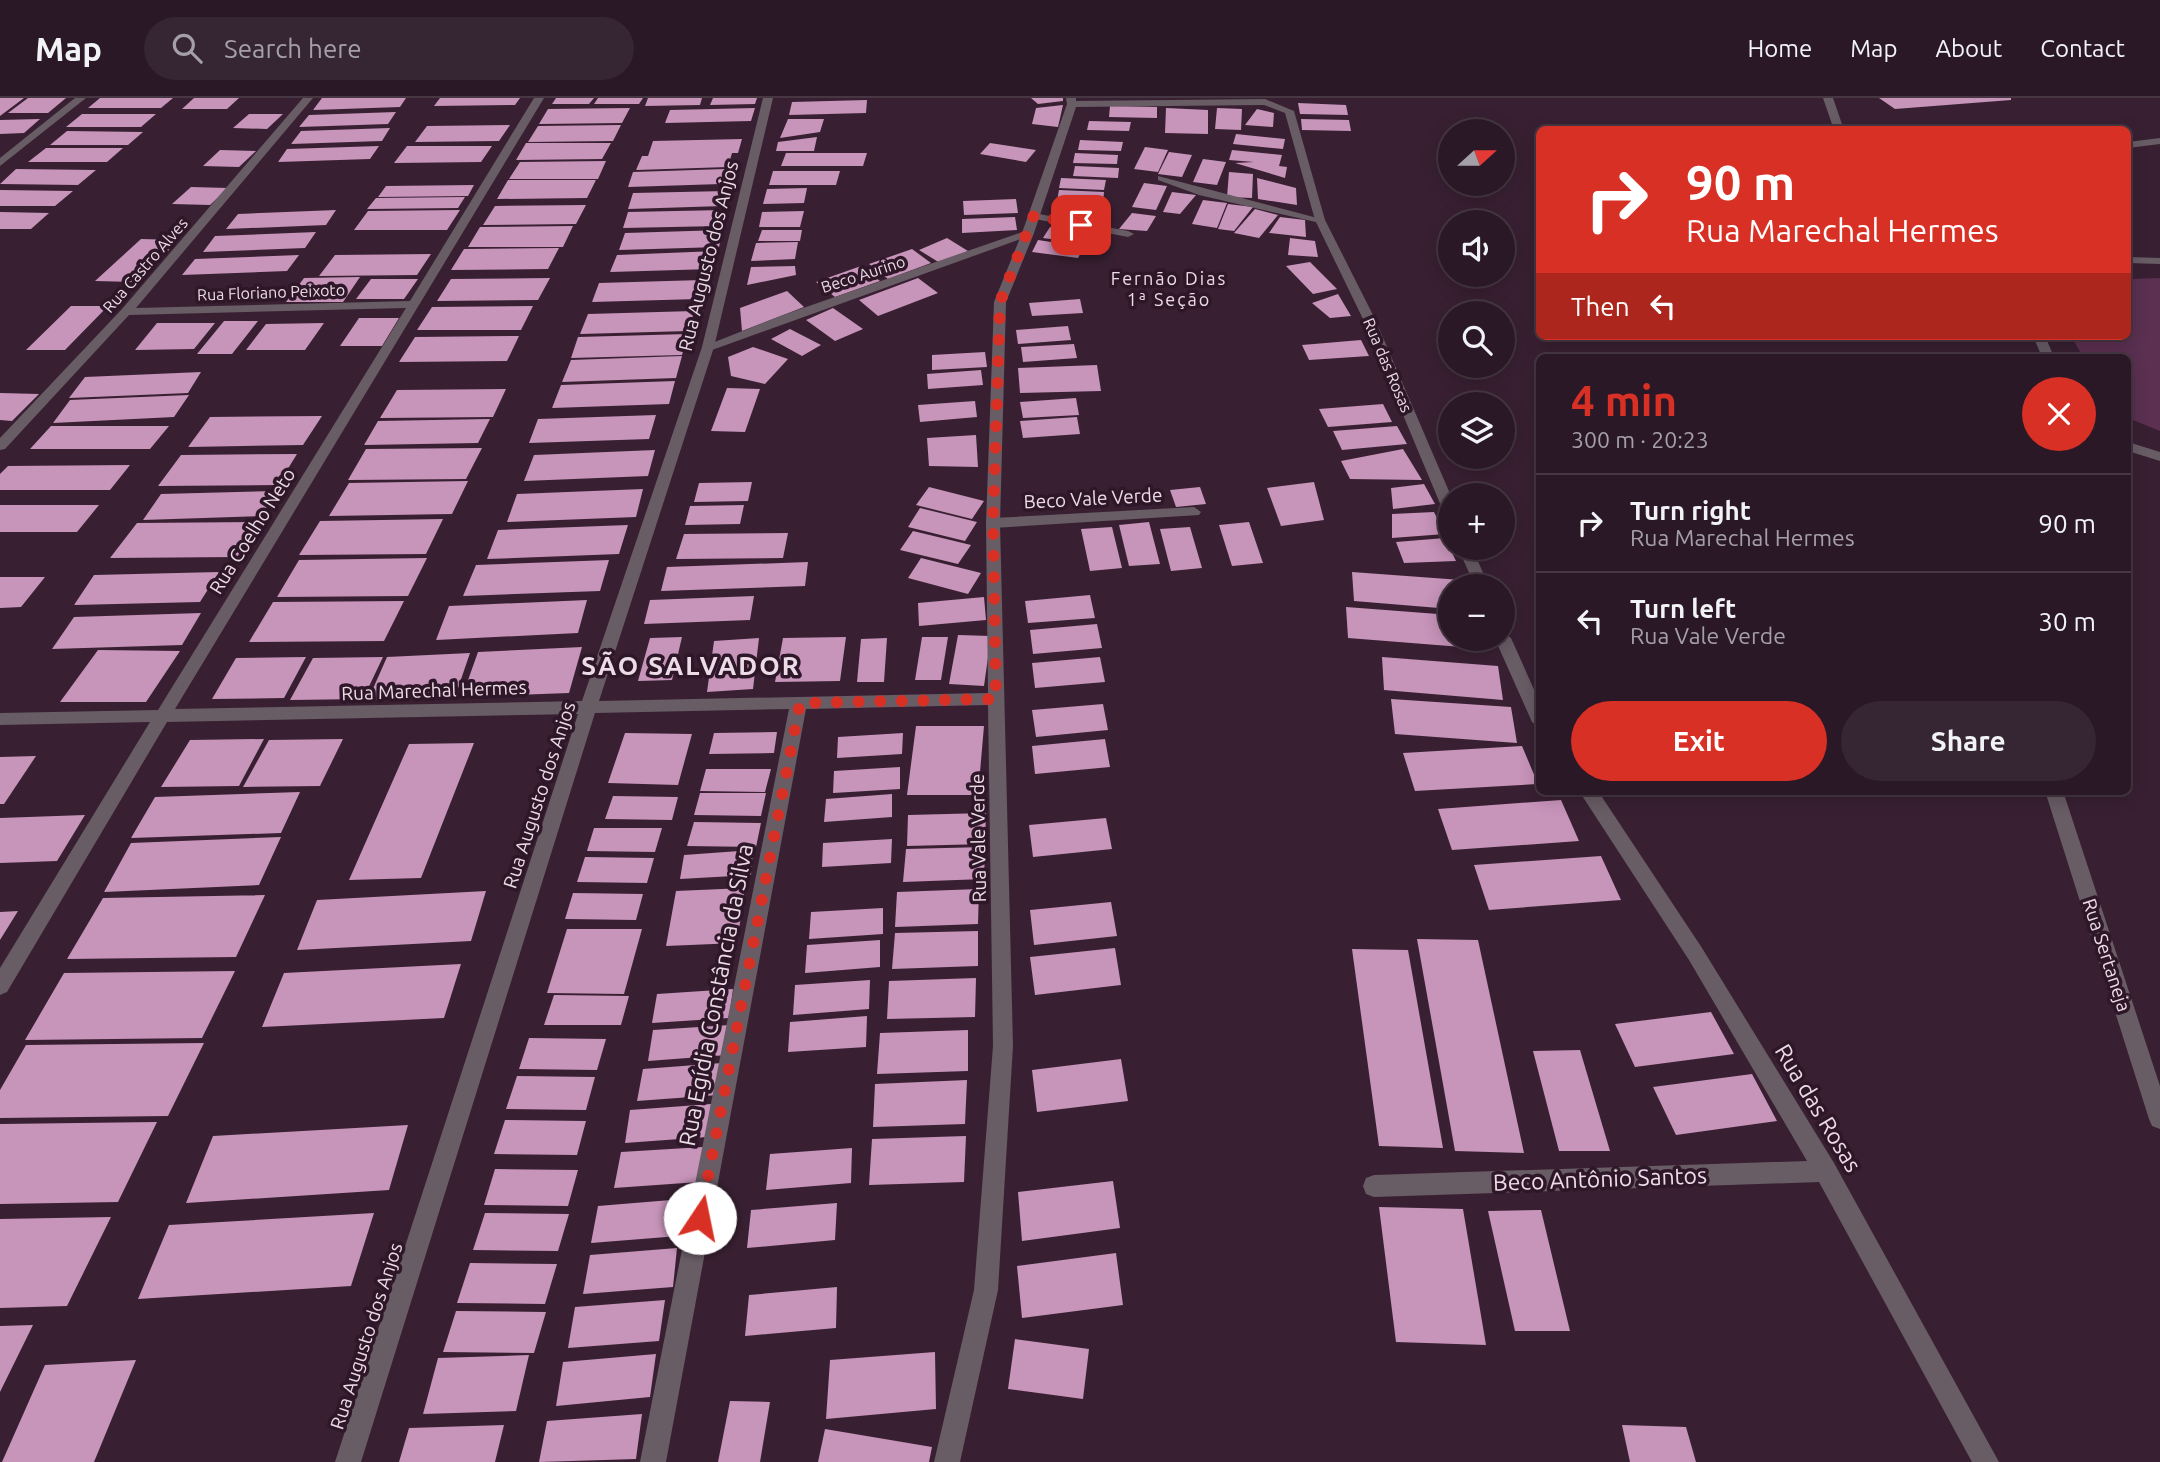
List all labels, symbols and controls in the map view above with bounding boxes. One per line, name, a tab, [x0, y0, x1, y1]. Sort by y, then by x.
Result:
search box	[144, 17, 634, 80]
icon: search	[168, 29, 206, 67]
text: Map	[35, 30, 102, 67]
text: Search here	[224, 34, 362, 63]
text: Home	[1747, 35, 1812, 62]
text: Map	[1850, 35, 1897, 62]
text: About	[1935, 35, 2002, 62]
text: Contact	[2040, 35, 2125, 62]
north arrow	[1438, 119, 1516, 196]
map controls	[1438, 119, 1515, 651]
icon: right	[1571, 154, 1662, 245]
text: 90 m	[1686, 154, 1795, 209]
street label: Rua Augusto dos Anjos	[674, 159, 742, 353]
pin	[1051, 195, 1111, 255]
icon: arrive	[1062, 206, 1100, 244]
button: sound	[1438, 210, 1515, 287]
text: Rua Marechal Hermes	[1686, 212, 1999, 248]
street label: Rua Castro Alves	[99, 214, 191, 316]
street label: Beco Aurino	[819, 252, 907, 296]
district label: Fernão Dias 1ª Seção	[1111, 268, 1227, 309]
street label: Rua Floriano Peixoto	[197, 280, 345, 304]
icon: left	[1644, 287, 1682, 325]
text: Then	[1571, 292, 1630, 321]
button: search	[1438, 301, 1515, 378]
street label: Rua das Rosas	[1360, 315, 1416, 415]
text: 4 min	[1571, 377, 1677, 424]
button: close	[2022, 377, 2096, 451]
button: layers	[1438, 392, 1515, 469]
text: 300 m · 20:23	[1571, 427, 1709, 452]
street label: Rua Coelho Neto	[205, 464, 299, 598]
street label: Beco Vale Verde	[1023, 483, 1163, 513]
button: +	[1438, 483, 1515, 560]
text: Turn right	[1630, 496, 1751, 525]
icon: right	[1571, 504, 1609, 542]
text: 90 m	[2038, 509, 2096, 538]
text: Rua Marechal Hermes	[1630, 525, 1855, 550]
button: −	[1438, 574, 1515, 651]
text: Turn left	[1630, 594, 1736, 623]
icon: left	[1571, 602, 1609, 640]
text: 30 m	[2038, 607, 2096, 636]
text: Rua Vale Verde	[1630, 623, 1786, 648]
district label: SÃO SALVADOR	[581, 651, 801, 680]
street label: Rua Marechal Hermes	[341, 676, 527, 704]
street label: Rua Augusto dos Anjos	[498, 699, 580, 891]
button: Exit	[1571, 701, 1827, 781]
button: Share	[1841, 701, 2096, 781]
street label: Rua Vale Verde	[966, 773, 990, 903]
street label: Rua Egídia Constância da Silva	[674, 842, 757, 1148]
street label: Rua Sertaneja	[2078, 896, 2136, 1014]
street label: Rua das Rosas	[1770, 1039, 1866, 1176]
street label: Beco Antônio Santos	[1493, 1162, 1707, 1195]
position arrow	[663, 1181, 737, 1255]
street label: Rua Augusto dos Anjos	[325, 1240, 407, 1432]

